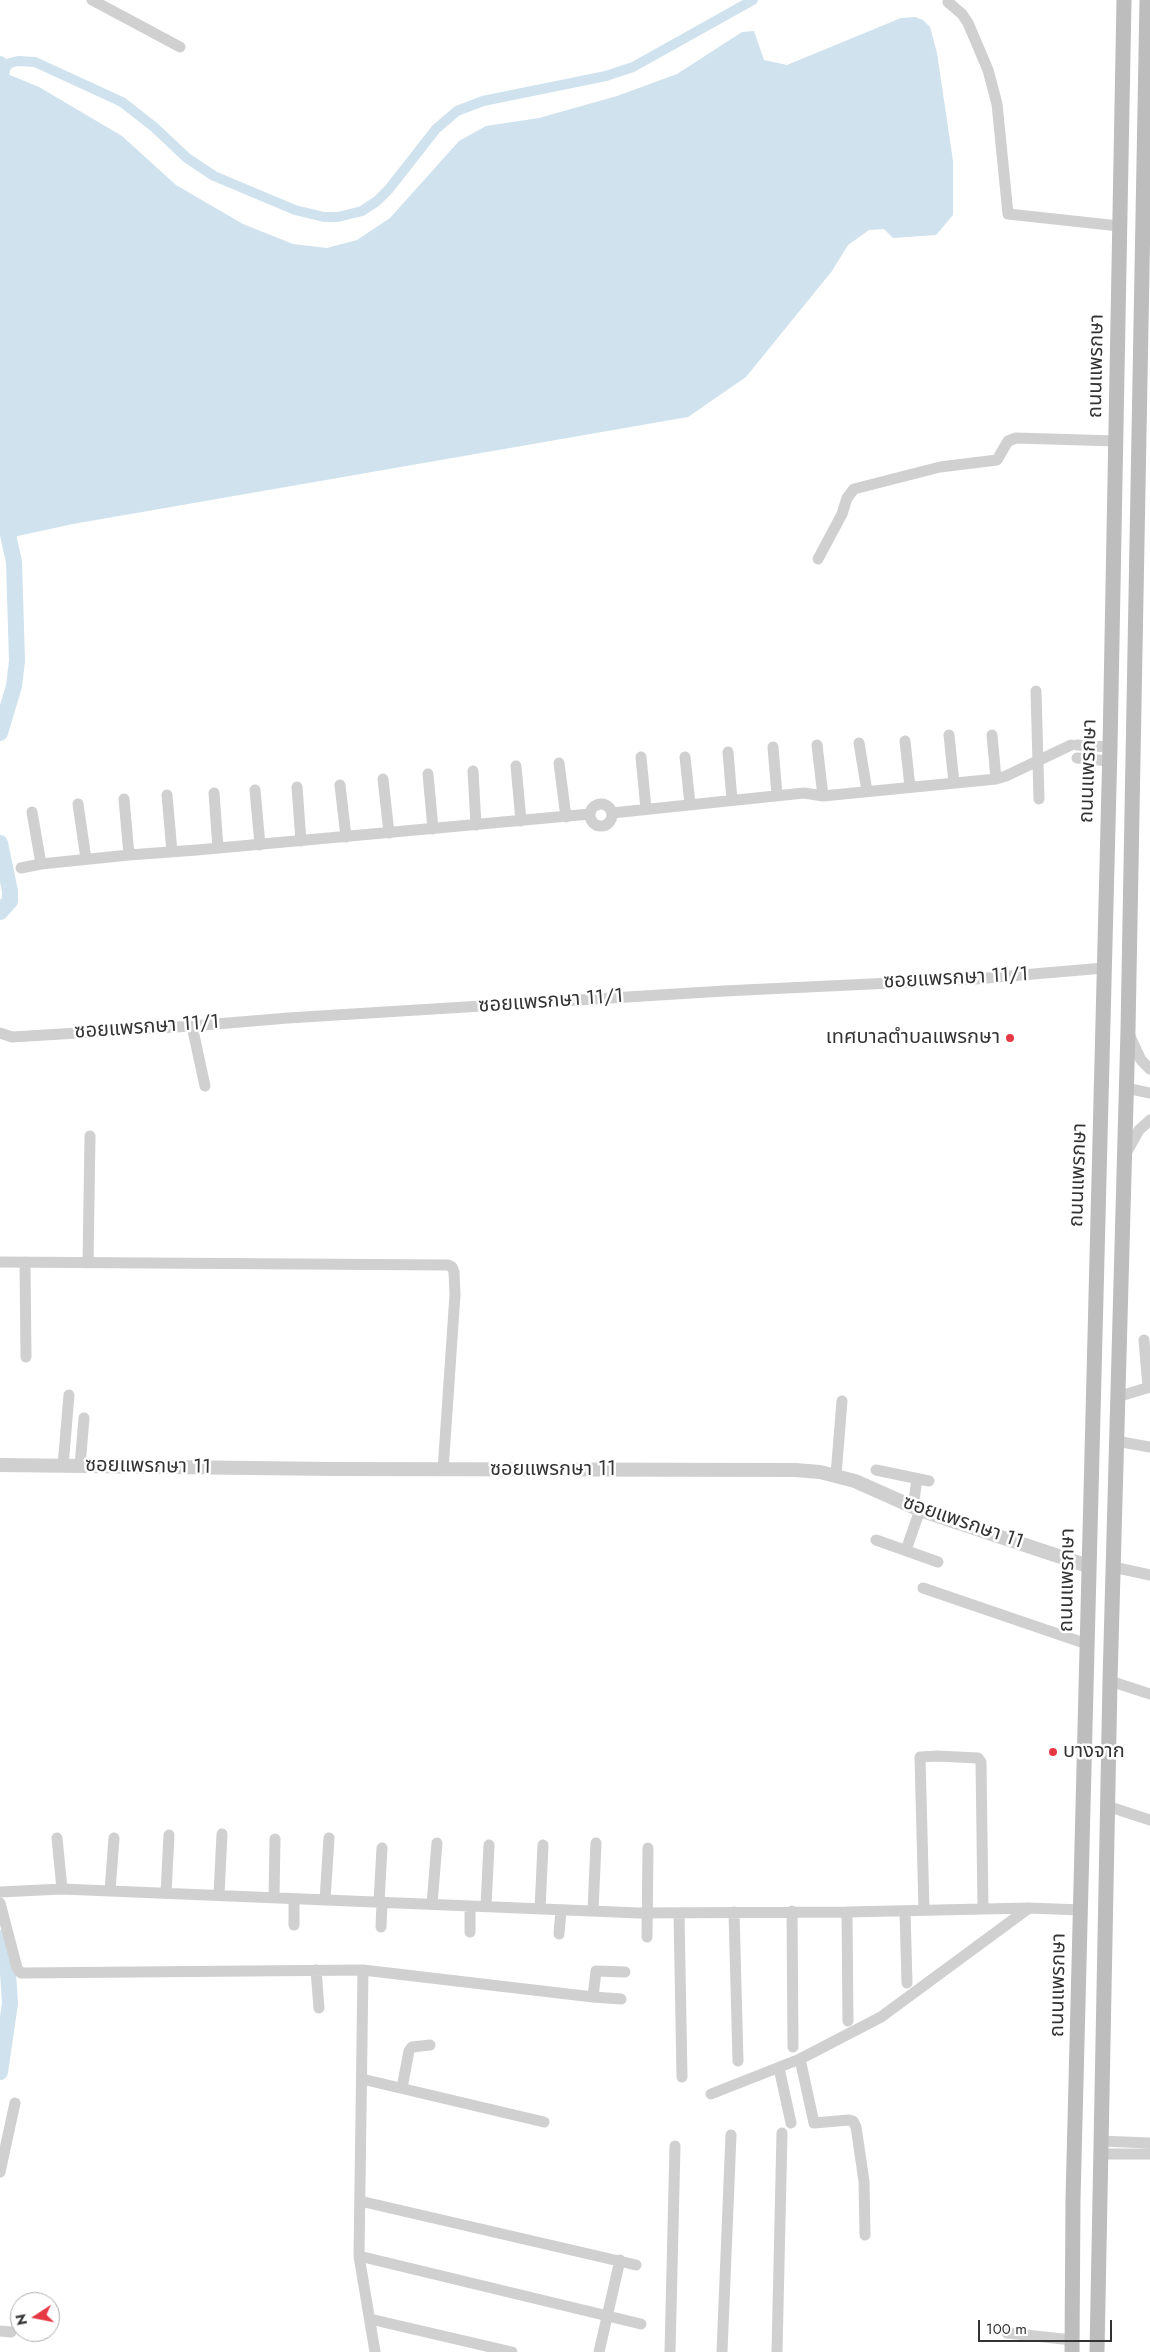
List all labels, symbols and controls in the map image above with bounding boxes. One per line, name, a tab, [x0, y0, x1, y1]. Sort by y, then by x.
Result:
street label: ถนนแพรกษา	[1084, 314, 1110, 418]
street label: ถนนแพรกษา	[1075, 719, 1103, 823]
street label: ซอยแพรกษา 11/1	[883, 963, 1029, 995]
street label: ซอยแพรกษา 11/1	[478, 985, 624, 1019]
street label: ซอยแพรกษา 11/1	[74, 1011, 220, 1045]
place label: เทศบาลตำบลแพรกษา	[826, 1026, 1000, 1050]
marker: เทศบาลตำบลแพรกษา	[1004, 1032, 1016, 1044]
street label: ถนนแพรกษา	[1065, 1123, 1093, 1227]
street label: ซอยแพรกษา 11	[85, 1454, 211, 1480]
street label: ซอยแพรกษา 11	[490, 1458, 616, 1482]
street label: ซอยแพรกษา 11	[900, 1491, 1026, 1555]
street label: ถนนแพรกษา	[1055, 1528, 1081, 1632]
place label: บางจาก	[1063, 1740, 1125, 1764]
marker: บางจาก	[1047, 1746, 1059, 1758]
street label: ถนนแพรกษา	[1046, 1933, 1072, 2037]
north arrow	[10, 2292, 60, 2342]
scale bar	[980, 2310, 1114, 2342]
text: N	[10, 2312, 32, 2327]
text: 100 m	[986, 2318, 1027, 2340]

